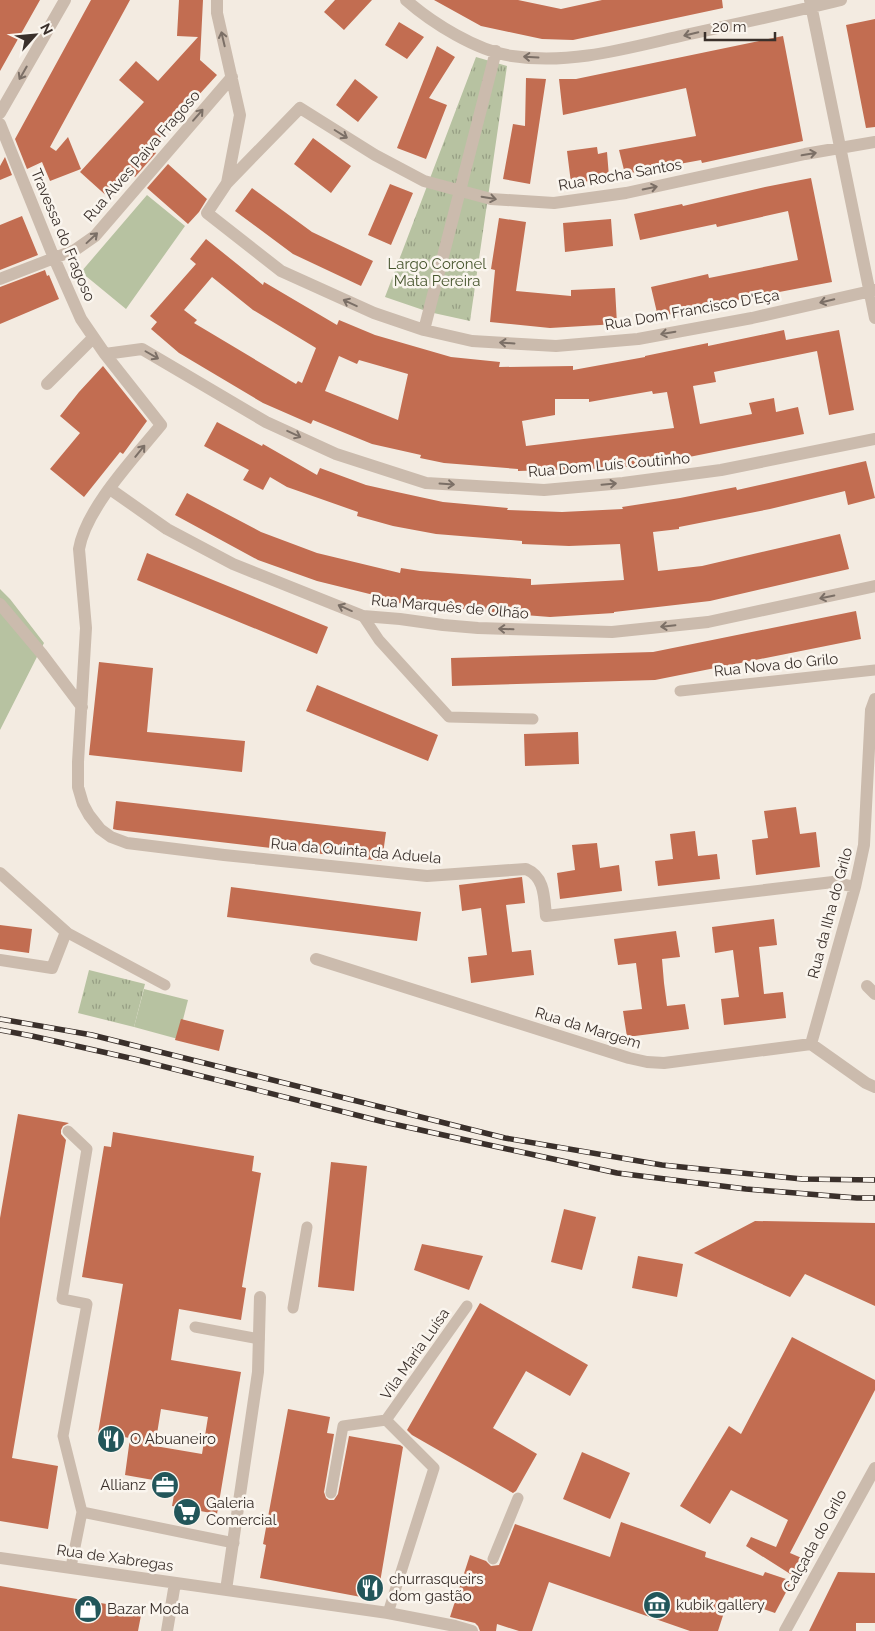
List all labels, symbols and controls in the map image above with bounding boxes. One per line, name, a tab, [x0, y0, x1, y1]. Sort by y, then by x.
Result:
north arrow	[10, 10, 60, 60]
scale bar	[705, 10, 775, 42]
text: 20 m	[712, 18, 747, 36]
text: N	[37, 21, 56, 37]
one-way arrow	[683, 30, 699, 39]
one-way arrow	[217, 31, 227, 47]
one-way arrow	[523, 53, 539, 62]
one-way arrow	[18, 65, 28, 79]
street label: Rua Alves Paiva Fragoso	[80, 87, 204, 225]
one-way arrow	[193, 109, 204, 122]
one-way arrow	[334, 129, 348, 139]
one-way arrow	[800, 148, 816, 158]
street label: Rua Rocha Santos	[557, 155, 683, 195]
street label: Travessa do Fragoso	[27, 166, 99, 304]
one-way arrow	[641, 183, 657, 192]
one-way arrow	[480, 193, 496, 203]
one-way arrow	[85, 232, 98, 244]
park label: Largo Coronel Mata Pereira	[388, 255, 487, 290]
street label: Rua Dom Francisco D'Eça	[603, 286, 781, 334]
one-way arrow	[343, 297, 358, 307]
one-way arrow	[820, 297, 836, 306]
one-way arrow	[661, 329, 677, 339]
one-way arrow	[499, 338, 515, 348]
one-way arrow	[144, 351, 158, 361]
one-way arrow	[286, 430, 301, 440]
one-way arrow	[135, 445, 146, 458]
street label: Rua Dom Luís Coutinho	[527, 449, 691, 481]
one-way arrow	[601, 479, 617, 489]
one-way arrow	[439, 480, 455, 489]
street label: Rua Marquês de Olhão	[370, 591, 530, 623]
one-way arrow	[820, 592, 836, 602]
one-way arrow	[338, 603, 353, 613]
one-way arrow	[660, 621, 676, 631]
one-way arrow	[498, 624, 514, 634]
street label: Rua Nova do Grilo	[713, 650, 839, 680]
street label: Rua da Quinta da Aduela	[270, 835, 442, 867]
street label: Rua da Ilha do Grilo	[804, 845, 856, 980]
street label: Rua da Margem	[533, 1003, 643, 1053]
street label: Vila Maria Luísa	[377, 1305, 453, 1403]
restaurant icon: O Abuaneiro	[96, 1424, 126, 1454]
place label: O Abuaneiro	[130, 1430, 216, 1448]
office icon: Allianz	[150, 1470, 180, 1500]
place label: Allianz	[100, 1476, 146, 1494]
street label: Calçada do Grilo	[779, 1486, 851, 1596]
place label: Galeria Comercial	[206, 1494, 278, 1529]
supermarket icon: Galeria Comercial	[172, 1497, 202, 1527]
street label: Rua de Xabregas	[55, 1541, 175, 1575]
place label: churrasqueirs dom gastão	[389, 1570, 484, 1605]
restaurant icon: churrasqueirs dom gastão	[355, 1573, 385, 1603]
museum icon: kubik gallery	[642, 1590, 672, 1620]
shop icon: Bazar Moda	[73, 1594, 103, 1624]
place label: kubik gallery	[676, 1596, 765, 1614]
place label: Bazar Moda	[107, 1600, 189, 1618]

